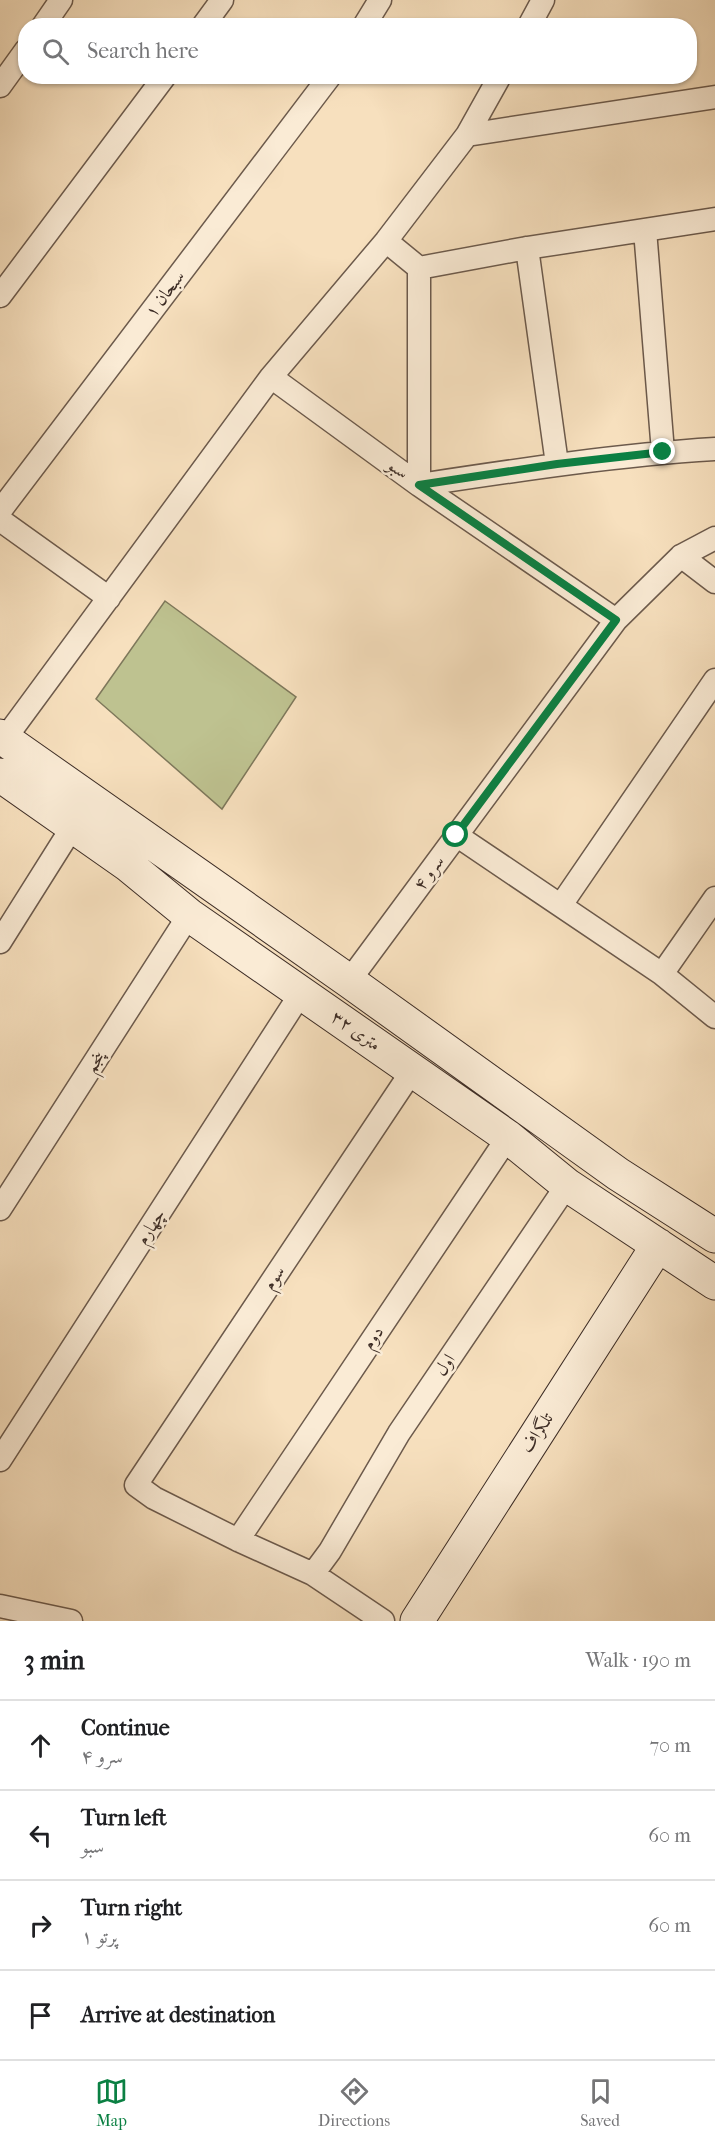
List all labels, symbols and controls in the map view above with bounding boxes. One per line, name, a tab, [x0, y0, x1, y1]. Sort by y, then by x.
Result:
search box	[18, 18, 697, 84]
icon: search	[39, 35, 72, 68]
text: Search here	[87, 38, 199, 64]
street label: سبحان ۱	[141, 266, 189, 322]
route end	[649, 438, 675, 464]
street label: سبو	[382, 453, 413, 484]
route start	[442, 821, 468, 847]
street label: سرو ۴	[409, 852, 449, 895]
street label: ۳۲ متری	[327, 1006, 385, 1056]
street label: پنجم	[80, 1046, 115, 1080]
street label: چهارم	[132, 1205, 174, 1251]
street label: سوم	[258, 1262, 294, 1297]
street label: دوم	[358, 1322, 392, 1356]
street label: اول	[430, 1350, 460, 1380]
street label: تلگراف	[515, 1408, 559, 1458]
text: 3 min	[24, 1645, 85, 1676]
text: Walk · 190 m	[585, 1649, 691, 1672]
text: Continue	[81, 1715, 170, 1741]
icon: ahead	[24, 1729, 57, 1762]
text: 70 m	[649, 1734, 691, 1757]
text: سرو ۴	[81, 1745, 123, 1768]
text: Turn left	[81, 1805, 167, 1831]
icon: left	[24, 1819, 57, 1852]
text: 60 m	[648, 1824, 691, 1847]
text: سبو	[81, 1835, 104, 1858]
text: Turn right	[81, 1895, 182, 1921]
icon: right	[24, 1909, 57, 1942]
text: 60 m	[648, 1914, 691, 1937]
text: پرتو ۱	[81, 1925, 117, 1948]
icon: arrive	[24, 1999, 57, 2032]
text: Arrive at destination	[81, 2002, 275, 2028]
tab: Map	[95, 2075, 128, 2130]
tab: Directions	[318, 2075, 390, 2130]
tab: Saved	[580, 2075, 620, 2130]

